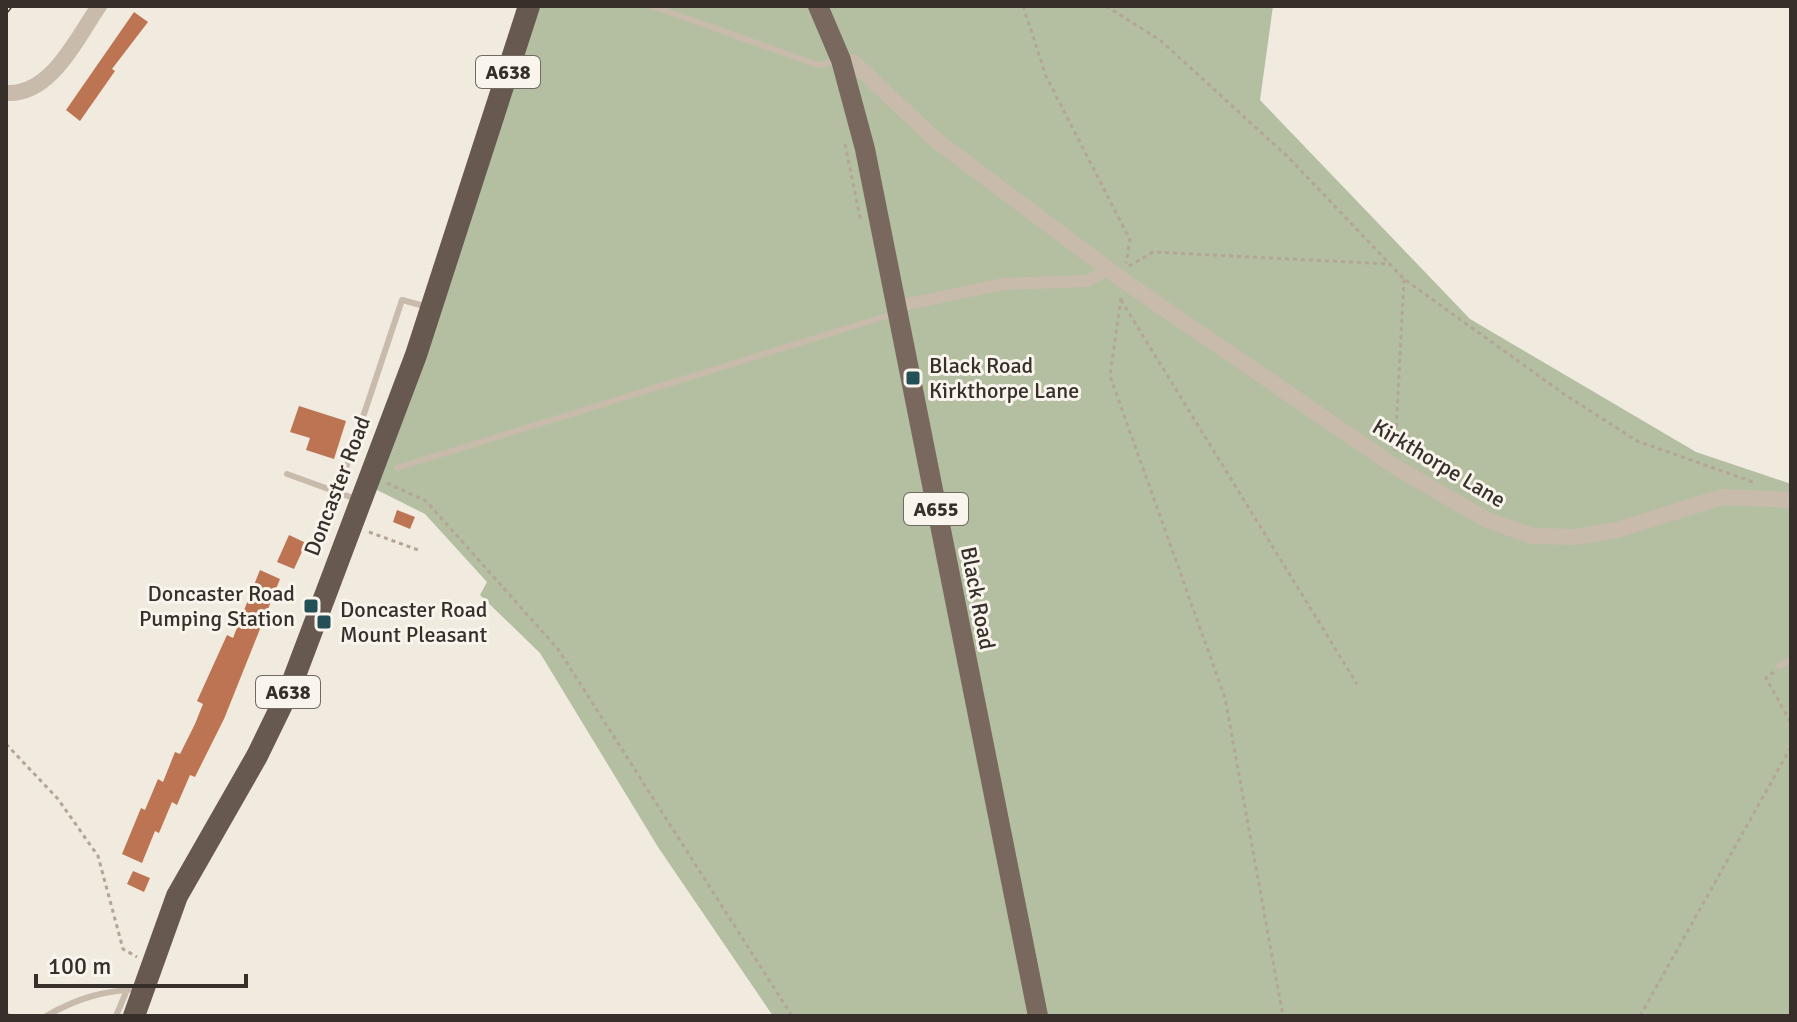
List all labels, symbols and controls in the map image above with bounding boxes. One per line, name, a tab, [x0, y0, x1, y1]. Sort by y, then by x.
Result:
road number: A638	[476, 56, 540, 88]
place label: Black Road Kirkthorpe Lane	[929, 352, 1079, 404]
marker: Black Road Kirkthorpe Lane	[904, 369, 922, 387]
street label: Doncaster Road	[298, 412, 376, 560]
street label: Kirkthorpe Lane	[1368, 413, 1510, 513]
road number: A655	[904, 493, 968, 525]
street label: Black Road	[955, 544, 1001, 652]
place label: Doncaster Road Pumping Station	[139, 580, 295, 632]
place label: Doncaster Road Mount Pleasant	[340, 596, 487, 648]
marker: Doncaster Road Pumping Station	[302, 597, 320, 615]
marker: Doncaster Road Mount Pleasant	[315, 613, 333, 631]
road number: A638	[256, 676, 320, 708]
scale bar	[36, 938, 246, 988]
text: 100 m	[48, 951, 111, 981]

